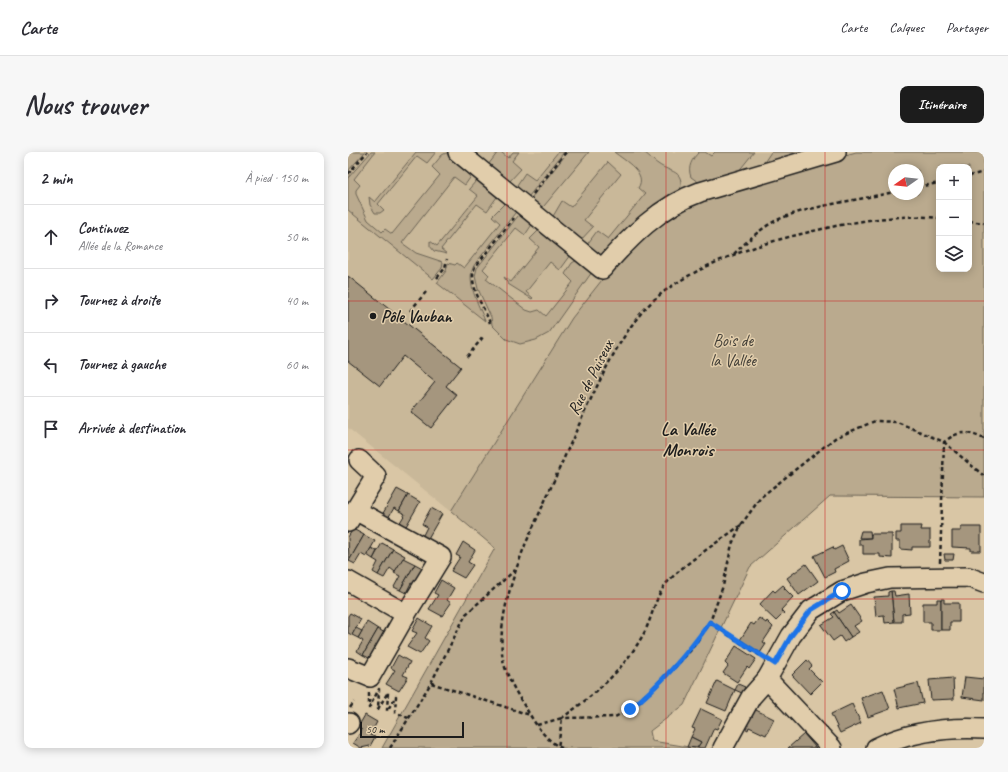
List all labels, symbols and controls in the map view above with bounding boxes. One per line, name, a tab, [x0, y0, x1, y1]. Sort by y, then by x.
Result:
text: Carte	[20, 16, 57, 40]
text: Carte	[840, 19, 867, 36]
text: Calques	[889, 19, 924, 36]
text: Partager	[946, 19, 988, 36]
button: Itinéraire	[900, 86, 984, 123]
text: Nous trouver	[24, 87, 147, 122]
north arrow	[888, 164, 924, 200]
map controls	[936, 164, 972, 272]
button: +	[936, 164, 972, 200]
text: 2 min	[40, 168, 73, 189]
text: À pied · 150 m	[245, 170, 308, 186]
button: −	[936, 200, 972, 236]
text: Continuez	[78, 219, 128, 238]
icon: ahead	[40, 226, 62, 248]
text: 50 m	[286, 229, 308, 245]
button: layers	[936, 236, 972, 272]
text: Allée de la Romance	[78, 238, 162, 254]
icon: right	[40, 290, 62, 312]
text: Tournez à droite	[78, 291, 160, 310]
text: 40 m	[286, 293, 308, 309]
place label: Pôle Vauban	[381, 306, 453, 327]
marker: Pôle Vauban	[368, 311, 378, 321]
park label: Bois de la Vallée	[710, 330, 757, 371]
street label: Rue de Puiseux	[563, 335, 619, 418]
icon: left	[40, 354, 62, 376]
text: Tournez à gauche	[78, 355, 165, 374]
text: 60 m	[286, 357, 308, 373]
icon: arrive	[40, 418, 62, 440]
district label: La Vallée Monrois	[661, 418, 717, 461]
text: Arrivée à destination	[78, 419, 186, 438]
route start	[833, 582, 851, 600]
route end	[621, 700, 639, 718]
scale bar	[360, 720, 464, 739]
text: 50 m	[366, 722, 385, 736]

